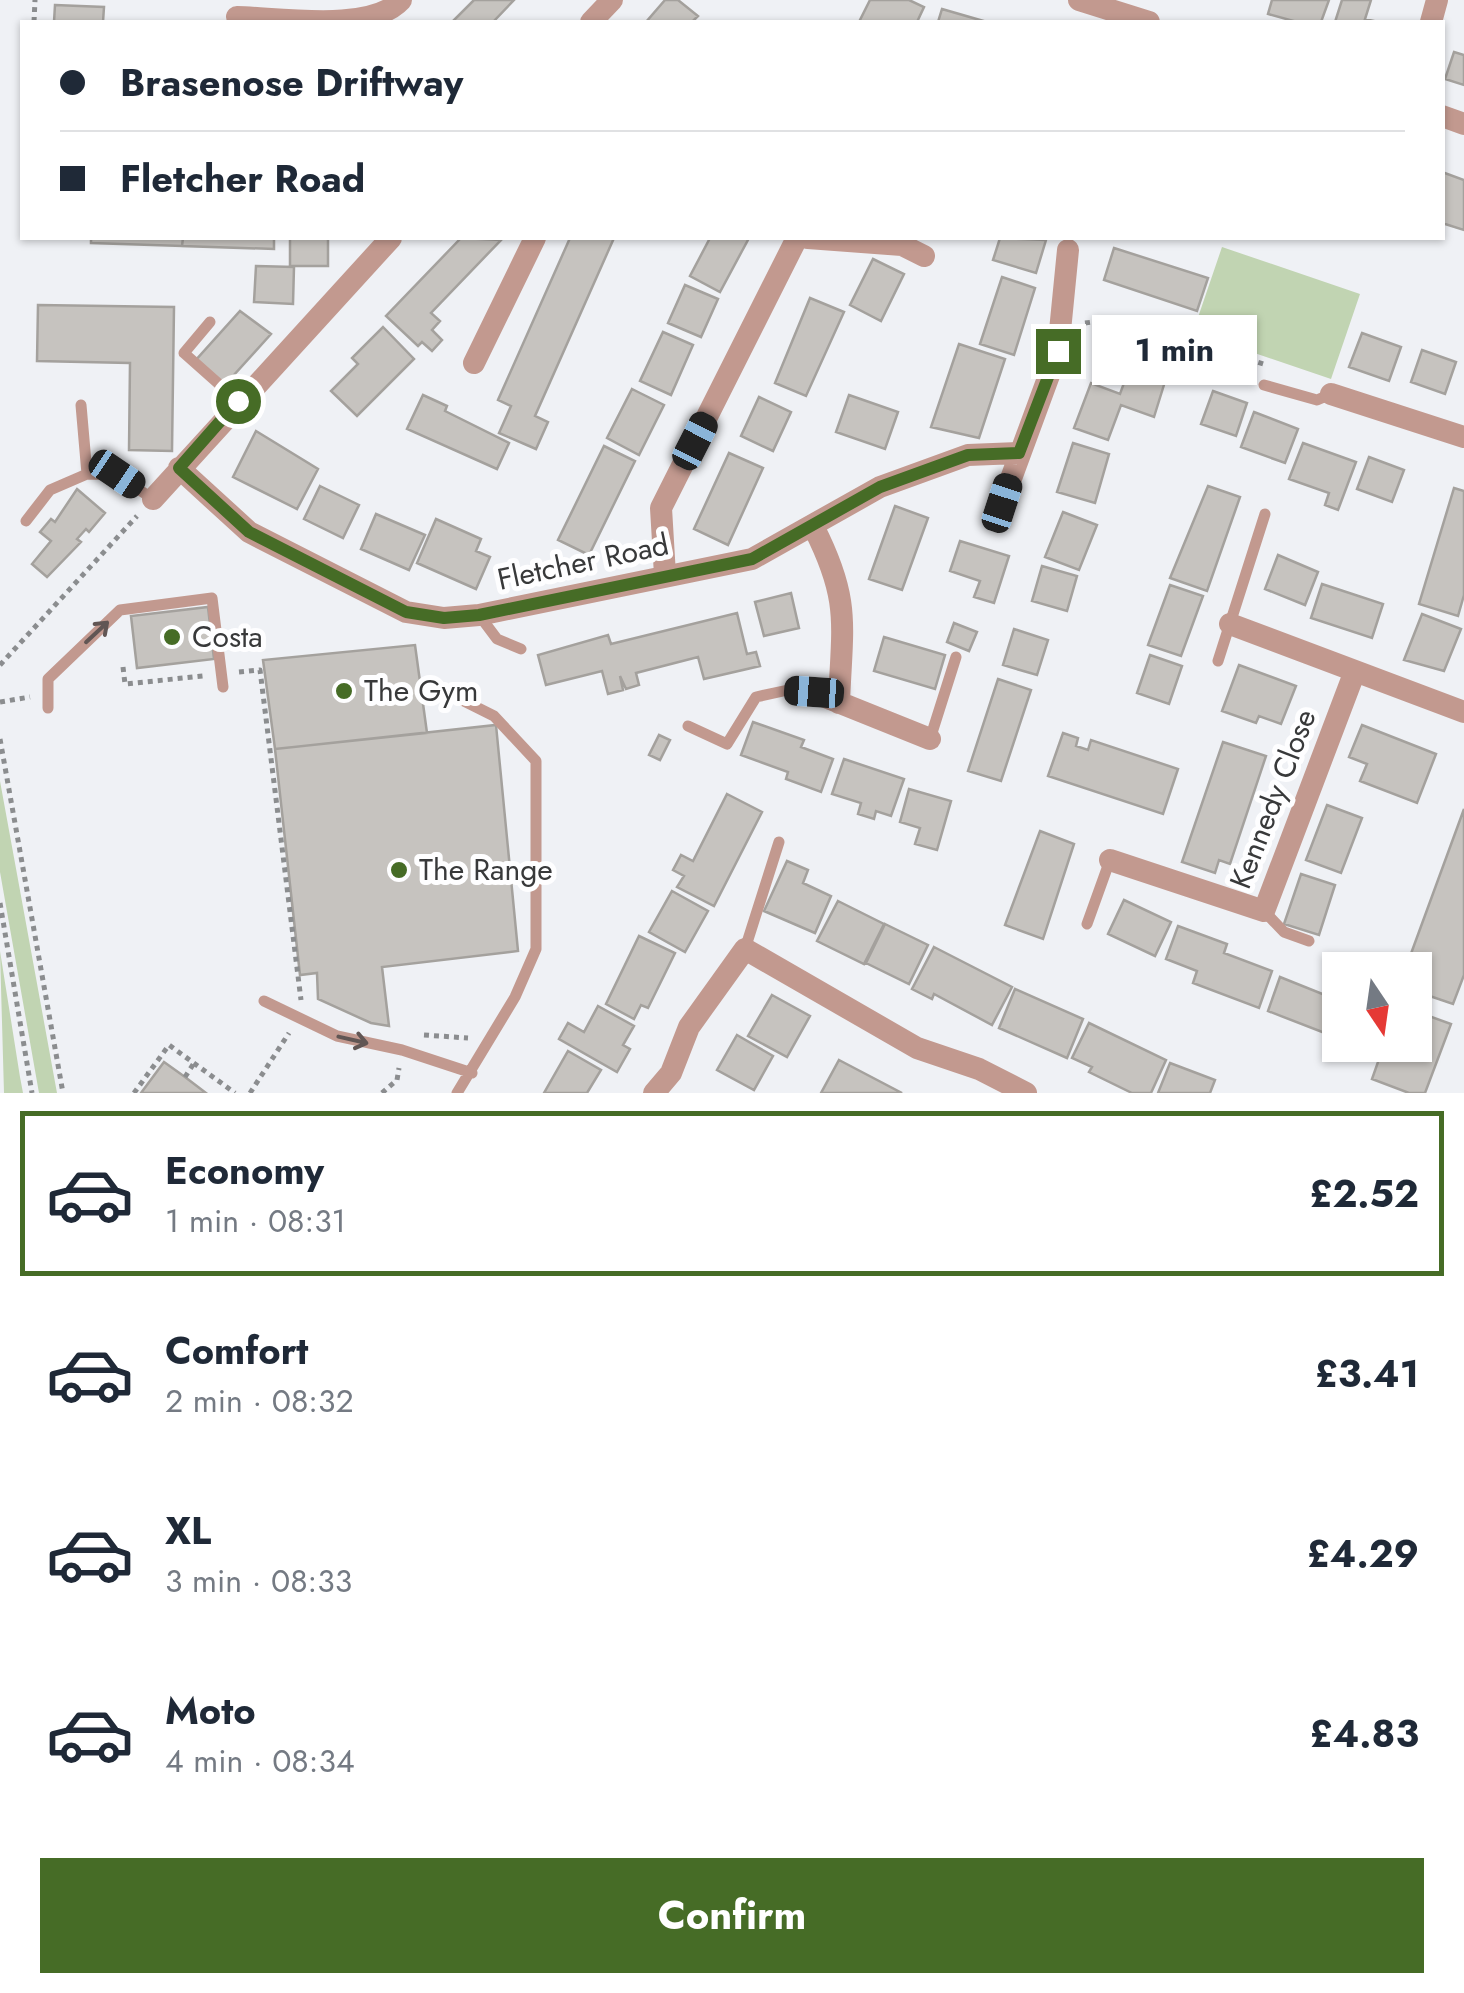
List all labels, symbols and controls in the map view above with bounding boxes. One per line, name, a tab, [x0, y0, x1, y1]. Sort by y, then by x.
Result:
text: Brasenose Driftway	[120, 55, 463, 110]
text: Fletcher Road	[120, 151, 365, 206]
callout: 1 min	[1093, 316, 1258, 386]
text: 1 min	[1135, 327, 1214, 373]
route end	[1036, 329, 1081, 374]
route start	[216, 379, 261, 424]
car	[668, 407, 722, 475]
car	[84, 445, 150, 503]
car	[978, 470, 1026, 536]
street label: Fletcher Road	[493, 522, 673, 601]
place label: Costa	[192, 615, 263, 658]
one-way arrow	[85, 620, 109, 644]
marker: Costa	[161, 626, 183, 648]
place label: The Gym	[364, 669, 478, 712]
car	[783, 675, 845, 709]
marker: The Gym	[333, 680, 355, 702]
street label: Kennedy Close	[1219, 703, 1326, 895]
place label: The Range	[419, 848, 553, 891]
marker: The Range	[388, 859, 410, 881]
north arrow	[1322, 952, 1432, 1062]
map controls	[1322, 952, 1432, 1062]
one-way arrow	[336, 1032, 368, 1050]
text: Economy	[165, 1143, 324, 1198]
icon: car	[45, 1149, 135, 1239]
text: £2.52	[1309, 1166, 1419, 1221]
text: 1 min · 08:31	[165, 1198, 346, 1244]
text: Comfort	[165, 1323, 308, 1378]
icon: car	[45, 1329, 135, 1419]
text: £3.41	[1315, 1346, 1419, 1401]
text: 2 min · 08:32	[165, 1378, 354, 1424]
text: XL	[165, 1503, 211, 1558]
icon: car	[45, 1509, 135, 1599]
text: £4.29	[1307, 1526, 1419, 1581]
text: 3 min · 08:33	[165, 1558, 352, 1604]
text: Moto	[165, 1683, 256, 1738]
icon: car	[45, 1689, 135, 1779]
text: £4.83	[1310, 1706, 1419, 1761]
text: 4 min · 08:34	[165, 1738, 355, 1784]
button: Confirm	[40, 1858, 1424, 1973]

